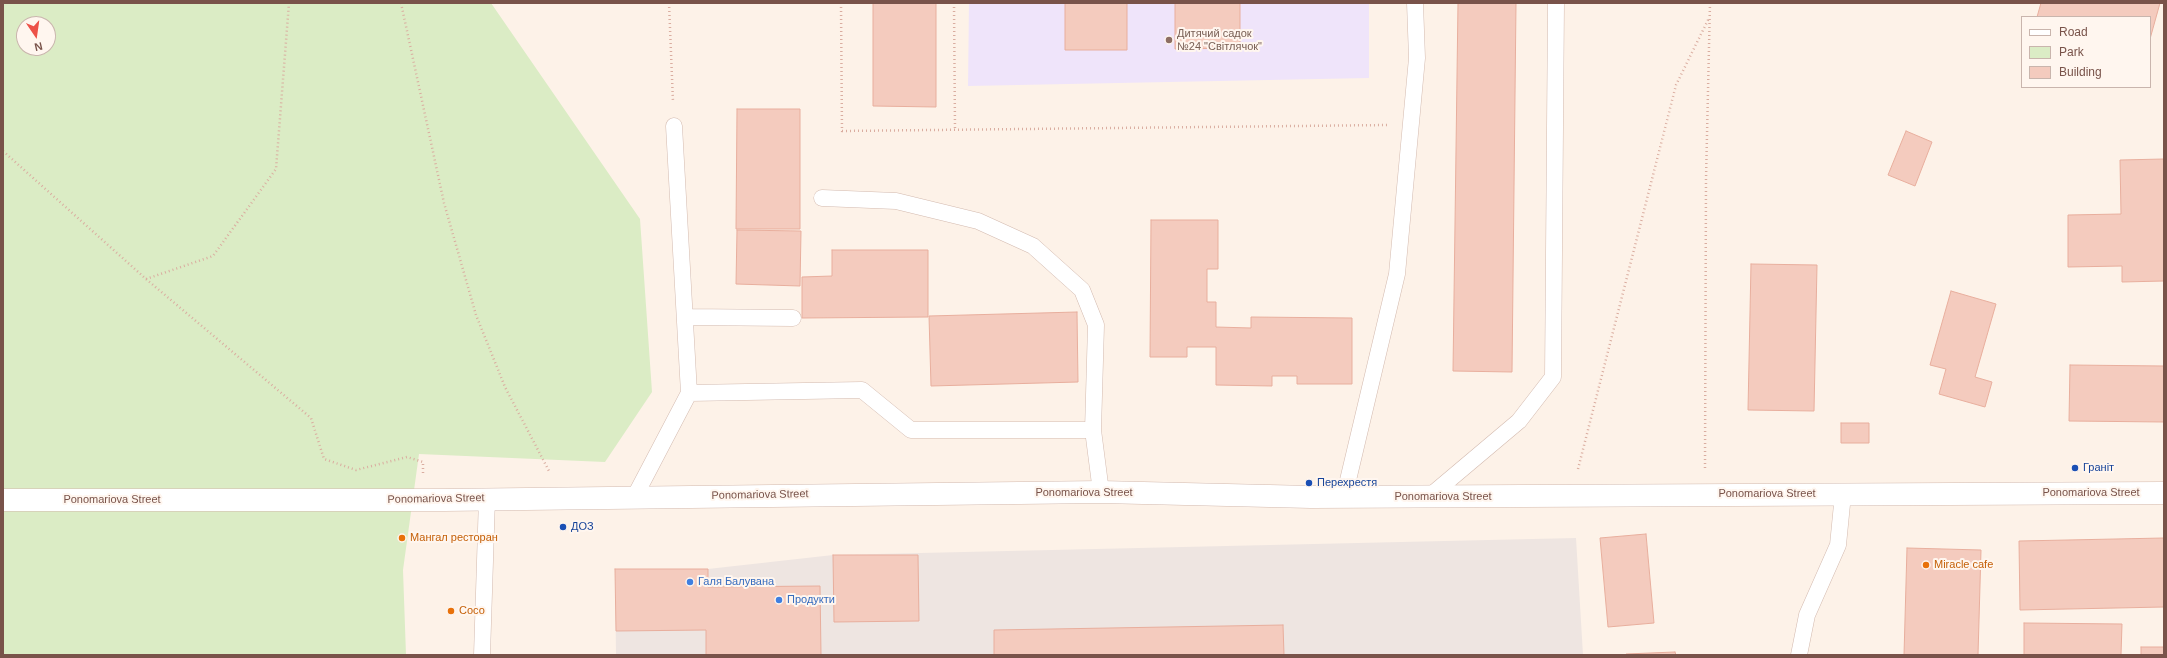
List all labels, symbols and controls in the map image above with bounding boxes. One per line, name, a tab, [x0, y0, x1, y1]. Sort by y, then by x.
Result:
north arrow	[16, 16, 56, 56]
legend	[2021, 16, 2151, 88]
text: Road	[2059, 25, 2088, 39]
place label: Дитячий садок №24 "Світлячок"	[1177, 27, 1262, 53]
marker: Дитячий садок №24 "Світлячок"	[1164, 35, 1174, 45]
text: N	[33, 40, 44, 53]
text: Park	[2059, 45, 2084, 59]
text: Building	[2059, 65, 2102, 79]
place label: Граніт	[2083, 461, 2114, 475]
marker: Граніт	[2070, 463, 2080, 473]
place label: Перехрестя	[1317, 476, 1377, 490]
marker: Перехрестя	[1304, 478, 1314, 488]
street label: Ponomariova Street	[1035, 486, 1133, 500]
street label: Ponomariova Street	[2042, 486, 2140, 500]
street label: Ponomariova Street	[1718, 487, 1816, 501]
street label: Ponomariova Street	[711, 488, 809, 502]
street label: Ponomariova Street	[1394, 490, 1492, 504]
street label: Ponomariova Street	[387, 492, 485, 506]
street label: Ponomariova Street	[63, 493, 161, 507]
place label: ДОЗ	[571, 520, 594, 534]
marker: ДОЗ	[558, 522, 568, 532]
place label: Мангал ресторан	[410, 531, 498, 545]
marker: Мангал ресторан	[397, 533, 407, 543]
place label: Miracle cafe	[1934, 558, 1993, 572]
marker: Miracle cafe	[1921, 560, 1931, 570]
place label: Галя Балувана	[698, 575, 774, 589]
marker: Галя Балувана	[685, 577, 695, 587]
place label: Продукти	[787, 593, 835, 607]
marker: Продукти	[774, 595, 784, 605]
place label: Сосо	[459, 604, 485, 618]
marker: Сосо	[446, 606, 456, 616]

